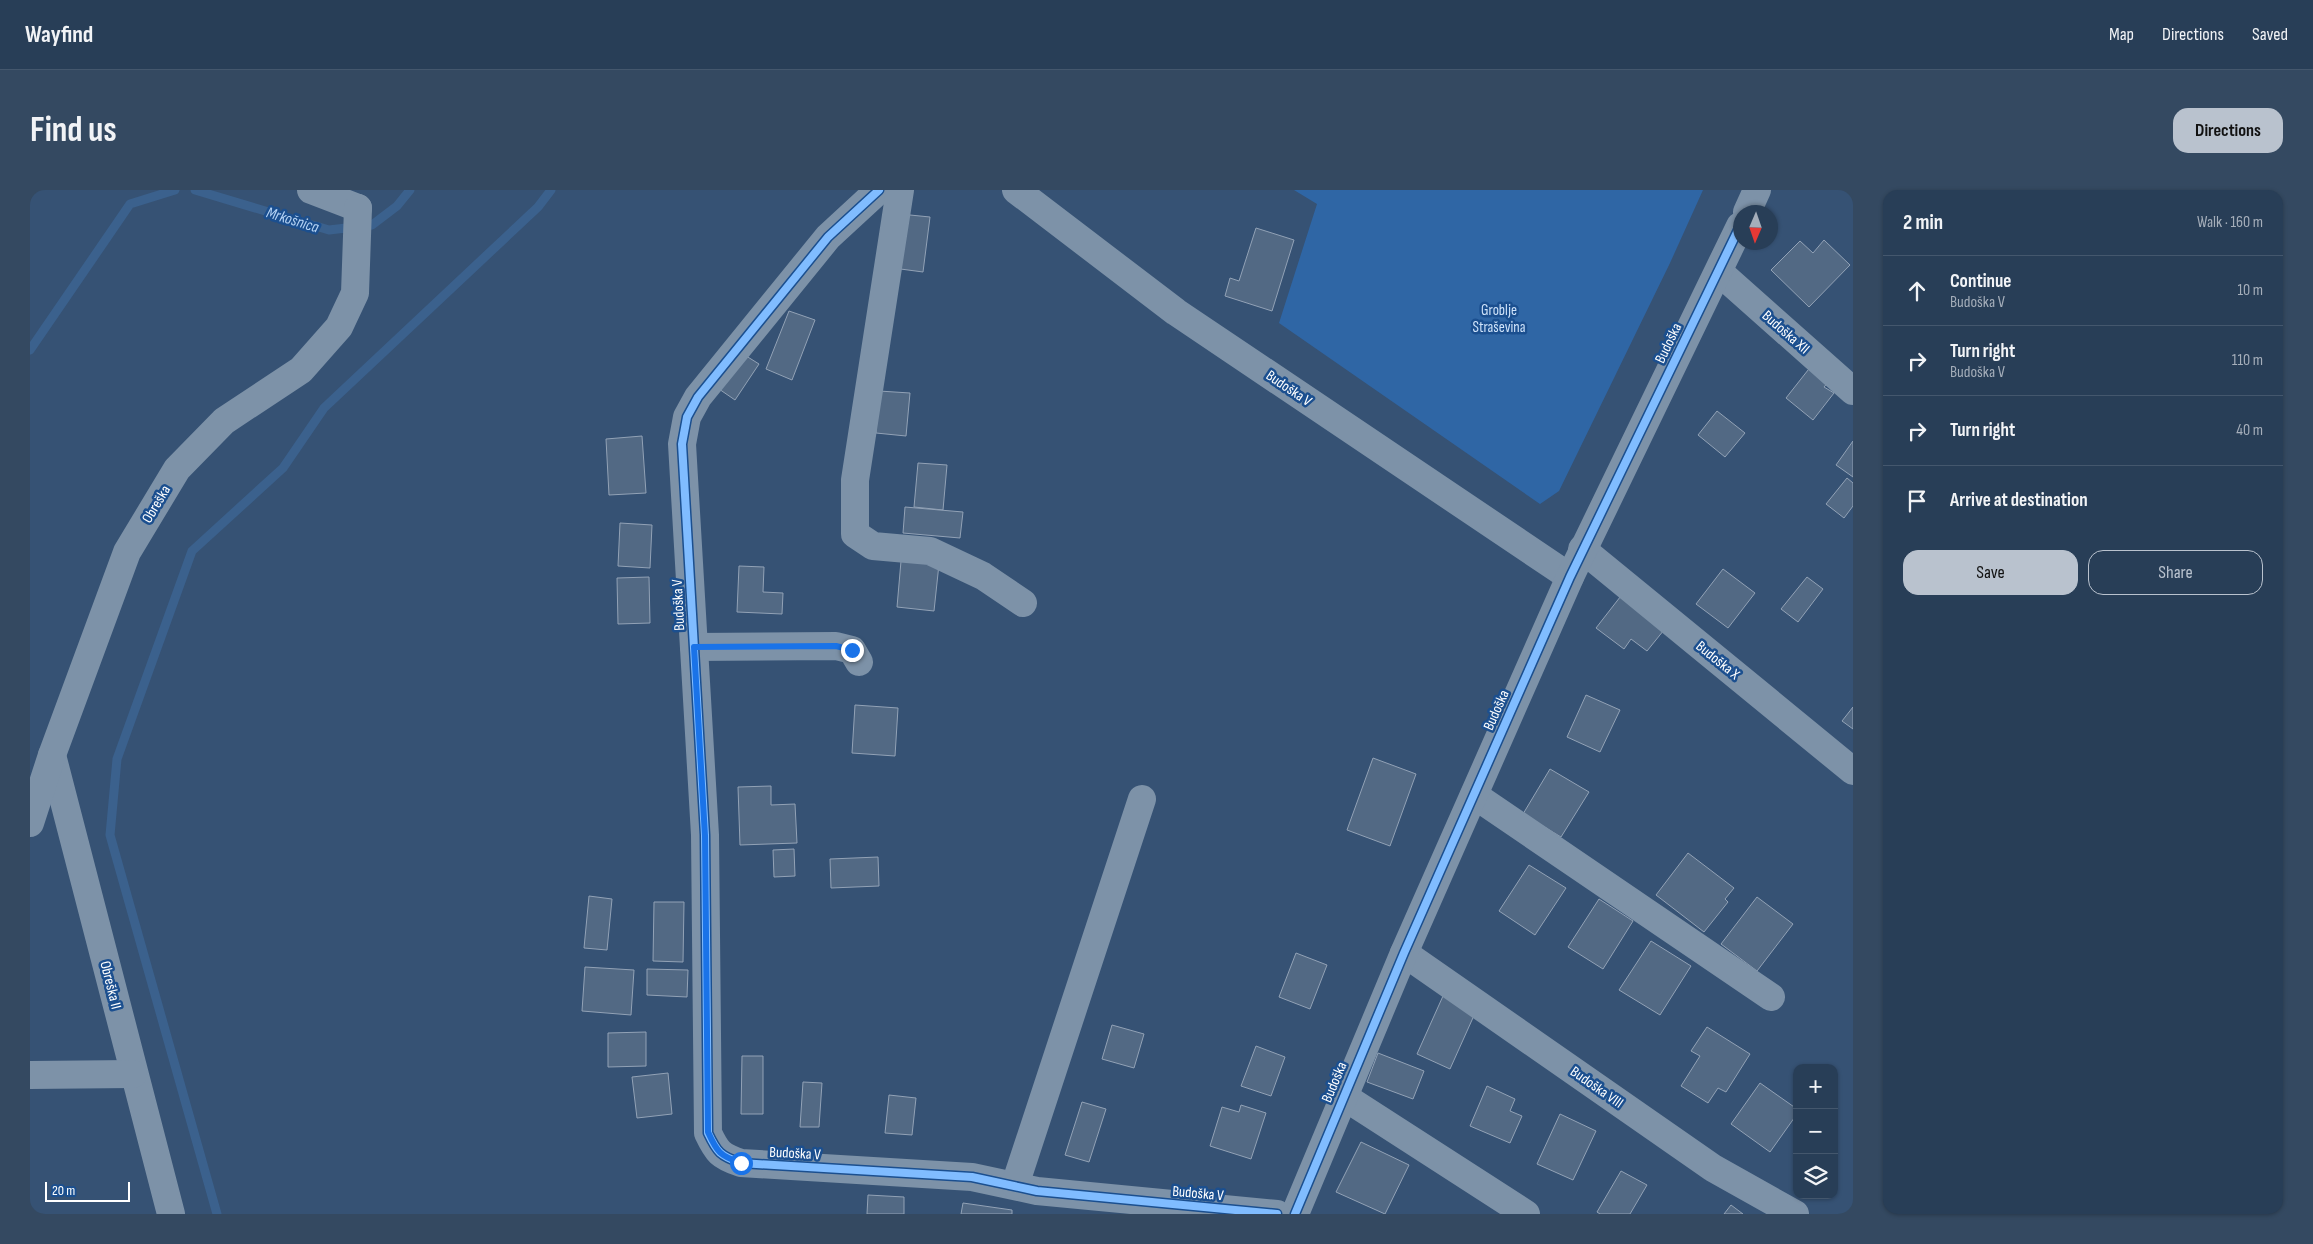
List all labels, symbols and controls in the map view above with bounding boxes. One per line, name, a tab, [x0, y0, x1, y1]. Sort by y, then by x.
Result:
text: Wayfind	[25, 20, 93, 49]
text: Map	[2109, 24, 2134, 45]
text: Directions	[2162, 24, 2224, 45]
text: Saved	[2252, 24, 2288, 45]
button: Directions	[2173, 108, 2283, 153]
text: Find us	[30, 109, 117, 152]
water label: Mrkošnica	[264, 203, 322, 238]
north arrow	[1733, 205, 1778, 250]
text: 2 min	[1903, 210, 1943, 235]
text: Walk · 160 m	[2197, 213, 2263, 232]
text: Continue	[1950, 270, 2011, 293]
icon: ahead	[1903, 277, 1931, 305]
text: 10 m	[2237, 281, 2263, 300]
text: Budoška V	[1950, 293, 2005, 312]
park label: Groblje Straševina	[1473, 301, 1526, 337]
street label: Budoška XII	[1758, 306, 1813, 358]
street label: Budoška	[1651, 320, 1686, 366]
text: Turn right	[1950, 340, 2015, 363]
icon: right	[1903, 347, 1931, 375]
text: 110 m	[2232, 351, 2263, 370]
text: Budoška V	[1950, 363, 2005, 382]
street label: Budoška V	[1262, 366, 1316, 411]
icon: right	[1903, 417, 1931, 445]
text: Turn right	[1950, 419, 2015, 442]
text: 40 m	[2236, 421, 2263, 440]
street label: Obreška	[138, 482, 175, 527]
icon: arrive	[1903, 487, 1931, 515]
text: Arrive at destination	[1950, 489, 2088, 512]
button: Save	[1903, 550, 2078, 595]
button: Share	[2088, 550, 2263, 595]
street label: Budoška V	[668, 579, 689, 631]
street label: Budoška X	[1692, 637, 1744, 684]
route end	[841, 639, 864, 662]
street label: Budoška	[1479, 687, 1514, 733]
street label: Obreška II	[95, 959, 126, 1011]
street label: Budoška	[1317, 1059, 1352, 1105]
street label: Budoška VIII	[1566, 1062, 1627, 1113]
map controls	[1793, 1064, 1838, 1199]
button: +	[1793, 1064, 1838, 1109]
button: −	[1793, 1109, 1838, 1154]
street label: Budoška V	[769, 1143, 821, 1164]
route start	[730, 1152, 753, 1175]
button: layers	[1793, 1154, 1838, 1199]
scale bar	[45, 1179, 130, 1202]
text: 20 m	[52, 1182, 75, 1199]
street label: Budoška V	[1171, 1182, 1225, 1205]

